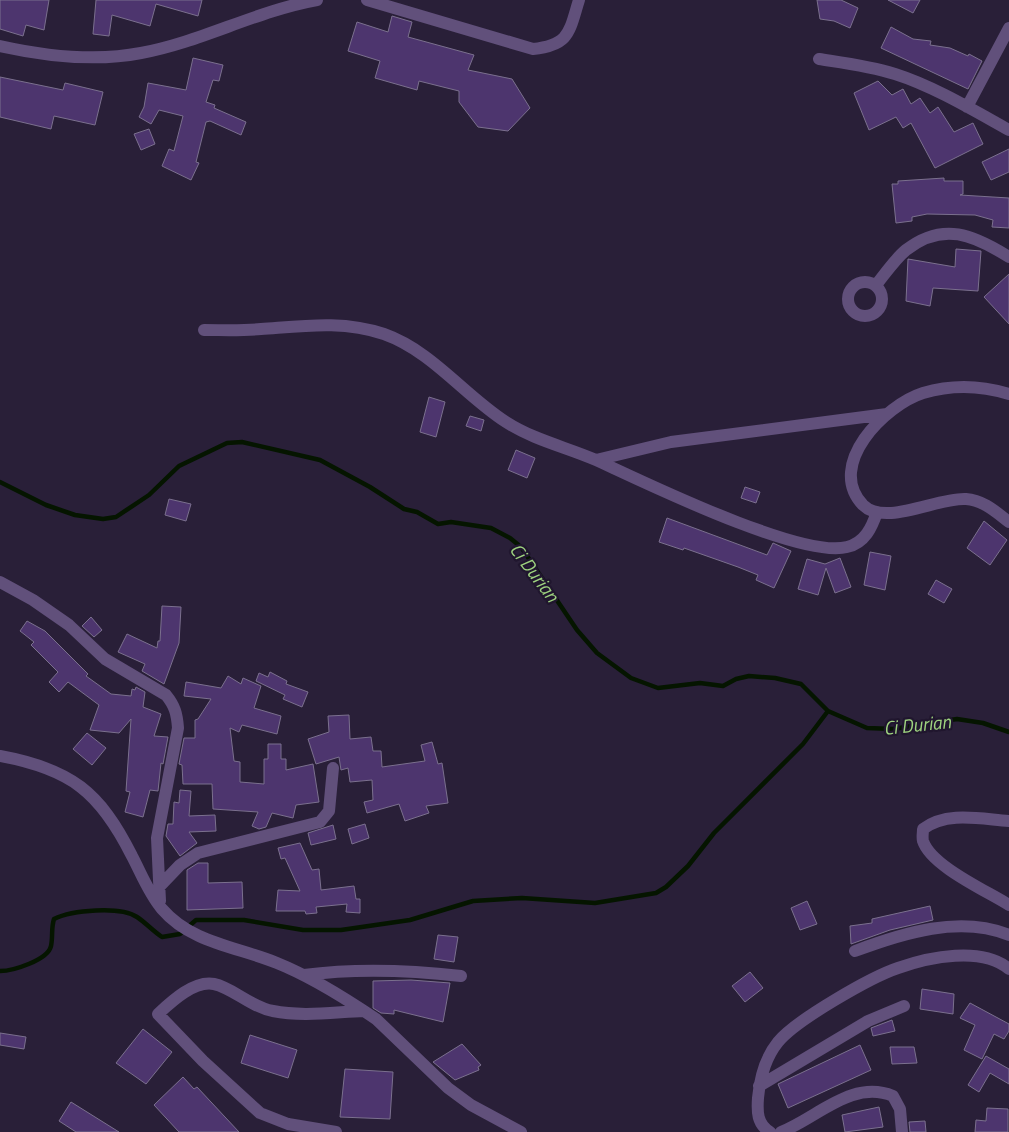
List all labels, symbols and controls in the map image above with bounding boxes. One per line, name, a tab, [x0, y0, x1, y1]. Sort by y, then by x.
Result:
water label: Ci Durian	[503, 536, 567, 608]
water label: Ci Durian	[882, 706, 953, 742]

